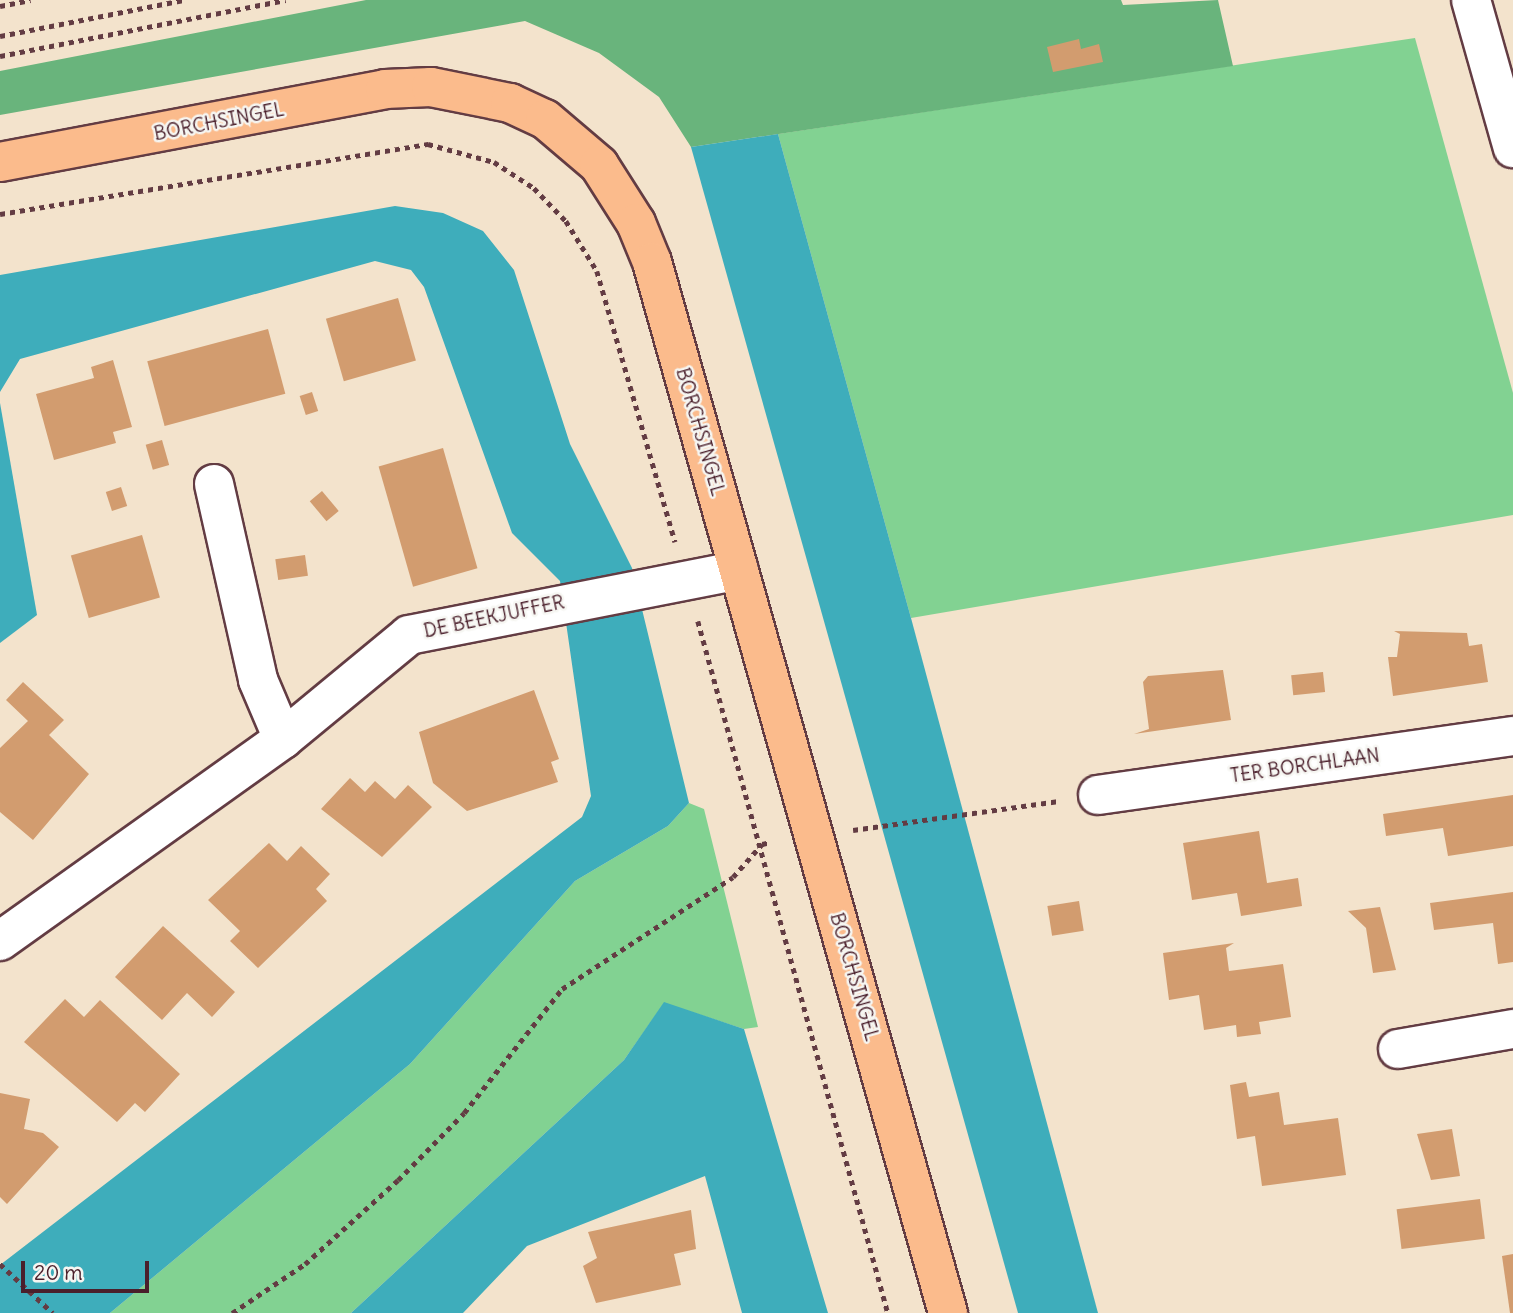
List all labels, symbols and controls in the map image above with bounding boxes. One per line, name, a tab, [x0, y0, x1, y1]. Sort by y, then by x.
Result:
street label: BORCHSINGEL	[152, 98, 286, 146]
street label: BORCHSINGEL	[671, 365, 729, 499]
street label: DE BEEKJUFFER	[422, 591, 566, 643]
street label: TER BORCHLAAN	[1229, 744, 1381, 788]
street label: BORCHSINGEL	[825, 910, 883, 1044]
scale bar	[24, 1246, 152, 1290]
text: 20 m	[34, 1259, 83, 1286]

